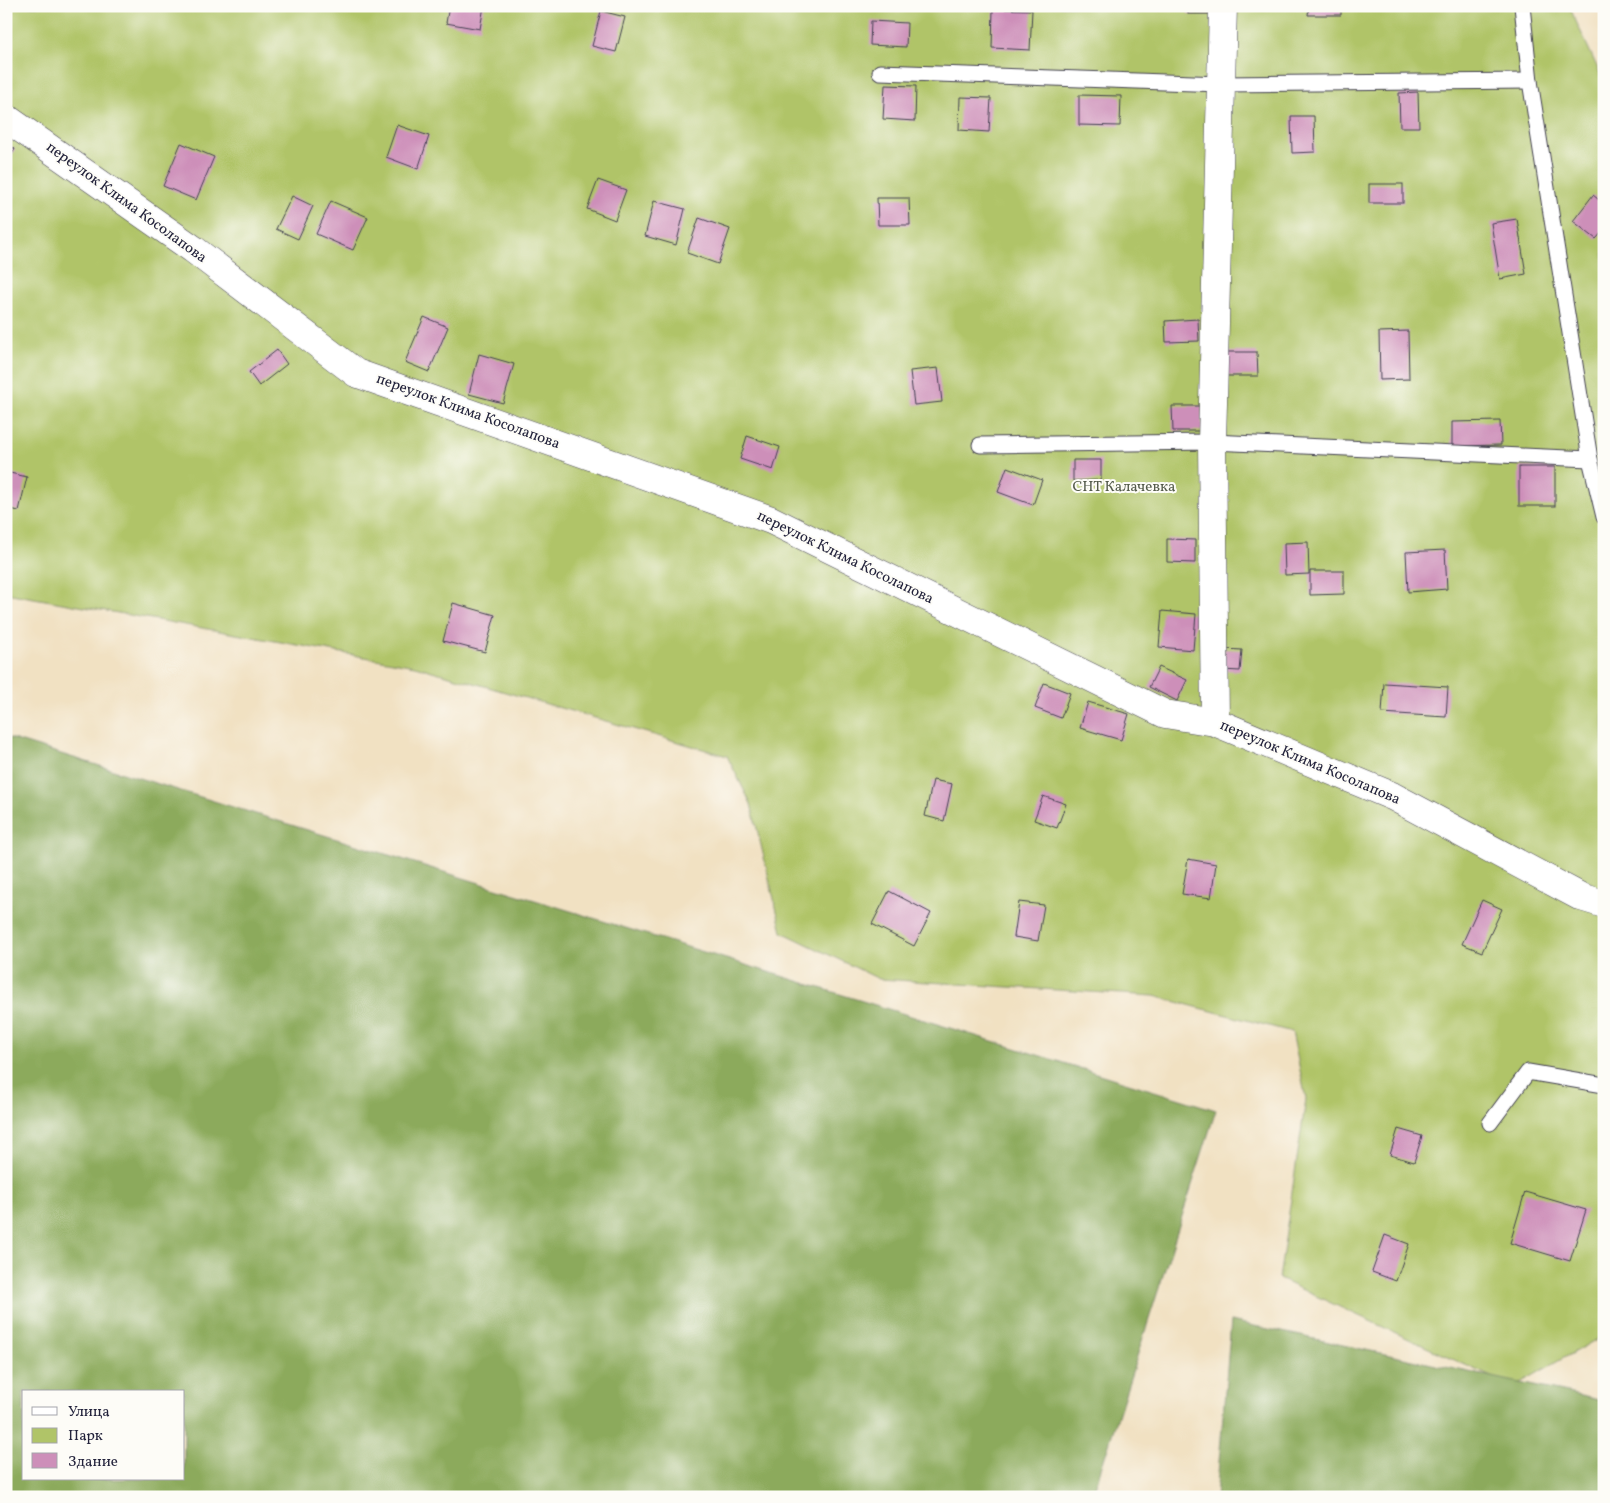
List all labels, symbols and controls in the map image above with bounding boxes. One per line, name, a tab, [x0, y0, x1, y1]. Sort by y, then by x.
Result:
street label: переулок Клима Косолапова	[41, 137, 211, 269]
street label: переулок Клима Косолапова	[373, 369, 563, 455]
park label: СНТ Калачевка	[1073, 477, 1175, 498]
street label: переулок Клима Косолапова	[753, 506, 937, 610]
street label: переулок Клима Косолапова	[1217, 715, 1403, 811]
legend	[22, 1390, 185, 1480]
text: Улица	[68, 1402, 110, 1423]
text: Парк	[68, 1426, 103, 1447]
text: Здание	[68, 1452, 118, 1473]

